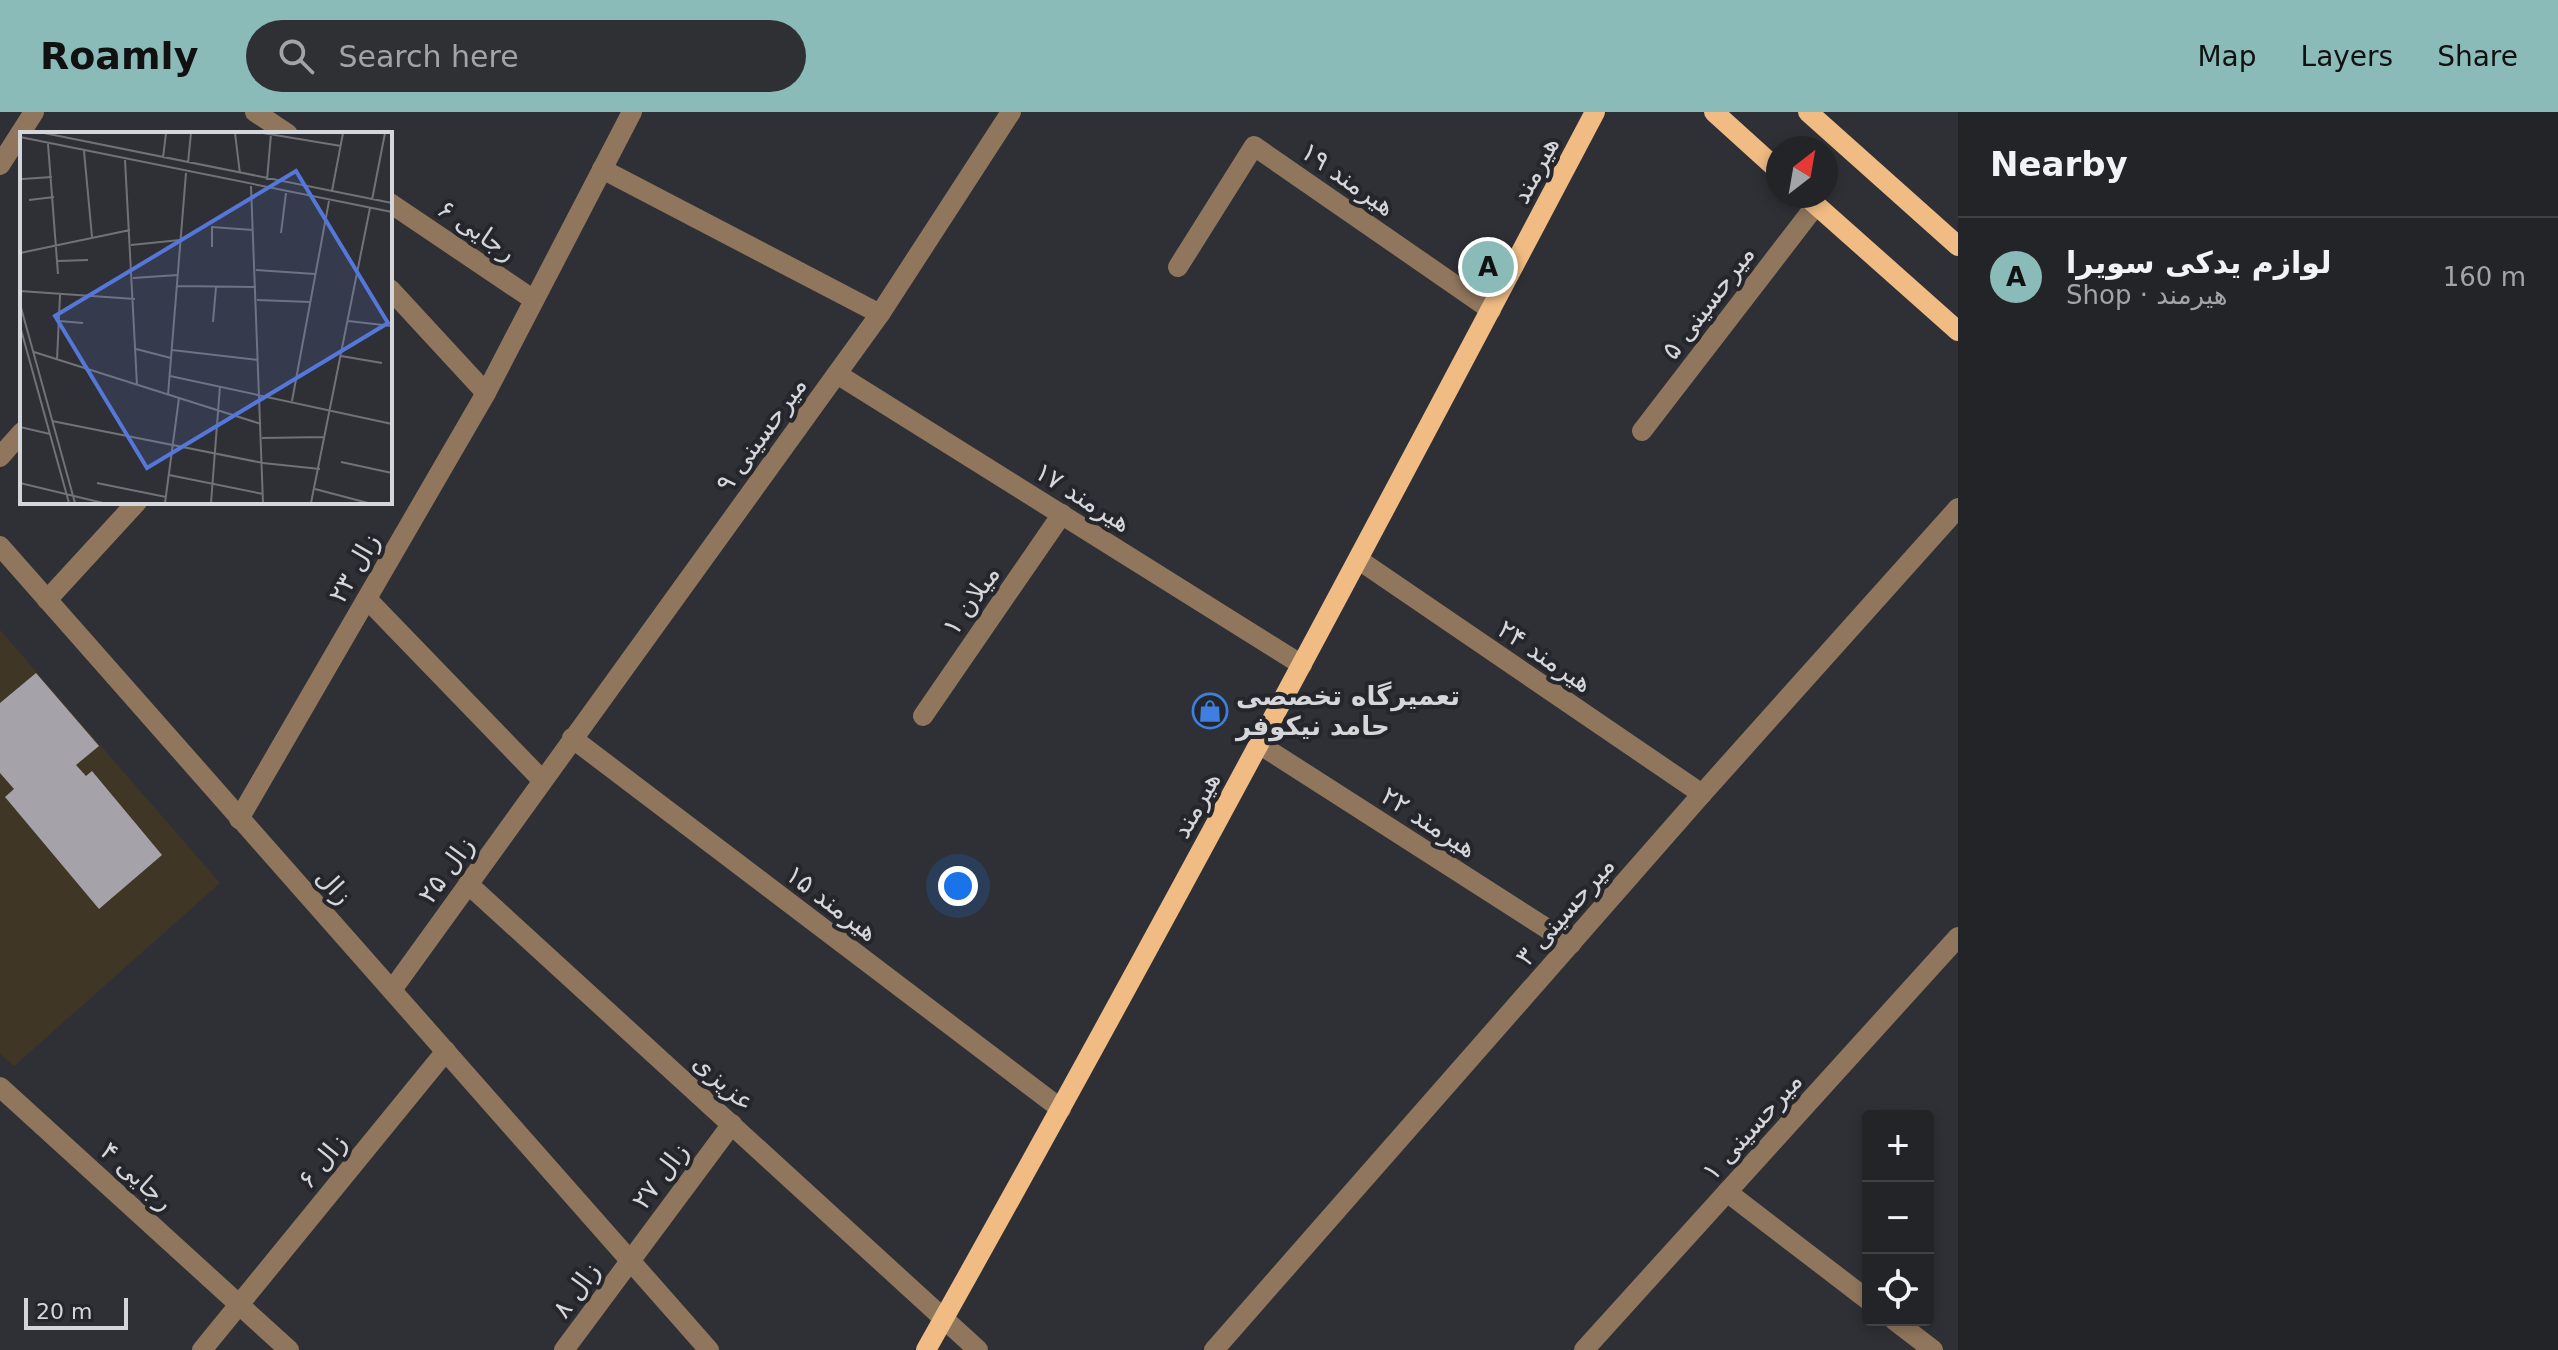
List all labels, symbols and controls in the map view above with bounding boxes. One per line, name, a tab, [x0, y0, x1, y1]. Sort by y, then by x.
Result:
search box	[246, 20, 806, 92]
text: Roamly	[40, 34, 198, 78]
icon: search	[274, 34, 318, 78]
text: Search here	[338, 39, 519, 74]
text: Map	[2197, 40, 2257, 73]
text: Layers	[2301, 40, 2393, 73]
text: Share	[2437, 40, 2518, 73]
street label: هیرمند	[1505, 131, 1566, 209]
inset map	[20, 132, 392, 504]
street label: هیرمند ۱۹	[1295, 136, 1401, 223]
north arrow	[1766, 136, 1838, 208]
text: Nearby	[1990, 144, 2128, 184]
street label: رجایی ۶	[432, 193, 522, 267]
pin: A	[1462, 237, 1514, 297]
street label: میرحسینی ۵	[1655, 239, 1761, 366]
text: لوازم یدکی سویرا	[2066, 245, 2331, 280]
text: A	[2006, 262, 2026, 292]
text: 160 m	[2443, 262, 2526, 292]
text: Shop · هیرمند	[2066, 280, 2228, 310]
street label: میرحسینی ۹	[709, 371, 814, 498]
street label: هیرمند ۱۷	[1029, 456, 1137, 539]
street label: زال ۲۳	[322, 528, 386, 608]
street label: میلان ۱	[936, 559, 1006, 641]
street label: هیرمند ۲۴	[1491, 613, 1598, 699]
place label: تعمیرگاه تخصصی حامد نیکوفر	[1234, 681, 1460, 742]
shop icon: تعمیرگاه تخصصی حامد نیکوفر	[1191, 692, 1229, 730]
street label: هیرمند	[1166, 767, 1227, 844]
street label: هیرمند ۲۲	[1375, 780, 1482, 865]
street label: زال ۲۵	[412, 831, 480, 909]
street label: میرحسینی ۳	[1509, 850, 1621, 972]
street label: هیرمند ۱۵	[779, 859, 884, 948]
street label: زال	[310, 862, 358, 910]
your location	[938, 866, 978, 906]
street label: عزیزی	[687, 1047, 761, 1118]
street label: میرحسینی ۱	[1696, 1066, 1809, 1187]
map controls	[1862, 1110, 1934, 1326]
button: +	[1862, 1110, 1934, 1182]
street label: زال ۶	[291, 1128, 353, 1194]
street label: رجایی ۴	[94, 1136, 180, 1216]
street label: زال ۲۷	[625, 1137, 695, 1215]
button: −	[1862, 1182, 1934, 1254]
button: locate	[1862, 1254, 1934, 1326]
street label: زال ۸	[546, 1257, 606, 1323]
scale bar	[24, 1294, 128, 1330]
text: 20 m	[36, 1299, 92, 1324]

